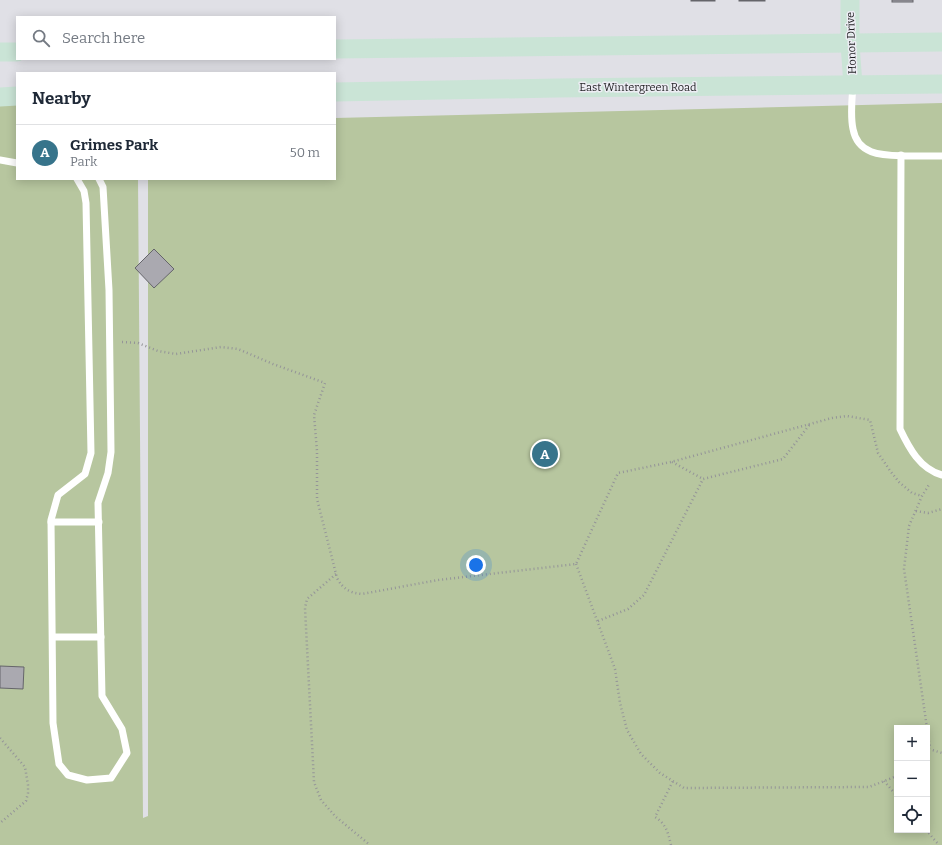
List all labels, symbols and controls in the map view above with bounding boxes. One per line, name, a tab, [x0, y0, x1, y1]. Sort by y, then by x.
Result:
street label: Honor Drive	[844, 12, 859, 74]
search box	[16, 16, 336, 60]
icon: search	[30, 27, 52, 49]
text: Search here	[62, 29, 145, 47]
street label: East Wintergreen Road	[579, 81, 697, 94]
text: Nearby	[32, 88, 91, 109]
text: Grimes Park	[70, 136, 158, 154]
text: A	[40, 145, 50, 160]
text: 50 m	[290, 145, 320, 160]
text: Park	[70, 154, 97, 169]
pin: A	[532, 439, 558, 469]
your location	[466, 555, 486, 575]
map controls	[894, 725, 930, 833]
button: +	[894, 725, 930, 761]
button: −	[894, 761, 930, 797]
button: locate	[894, 797, 930, 833]

